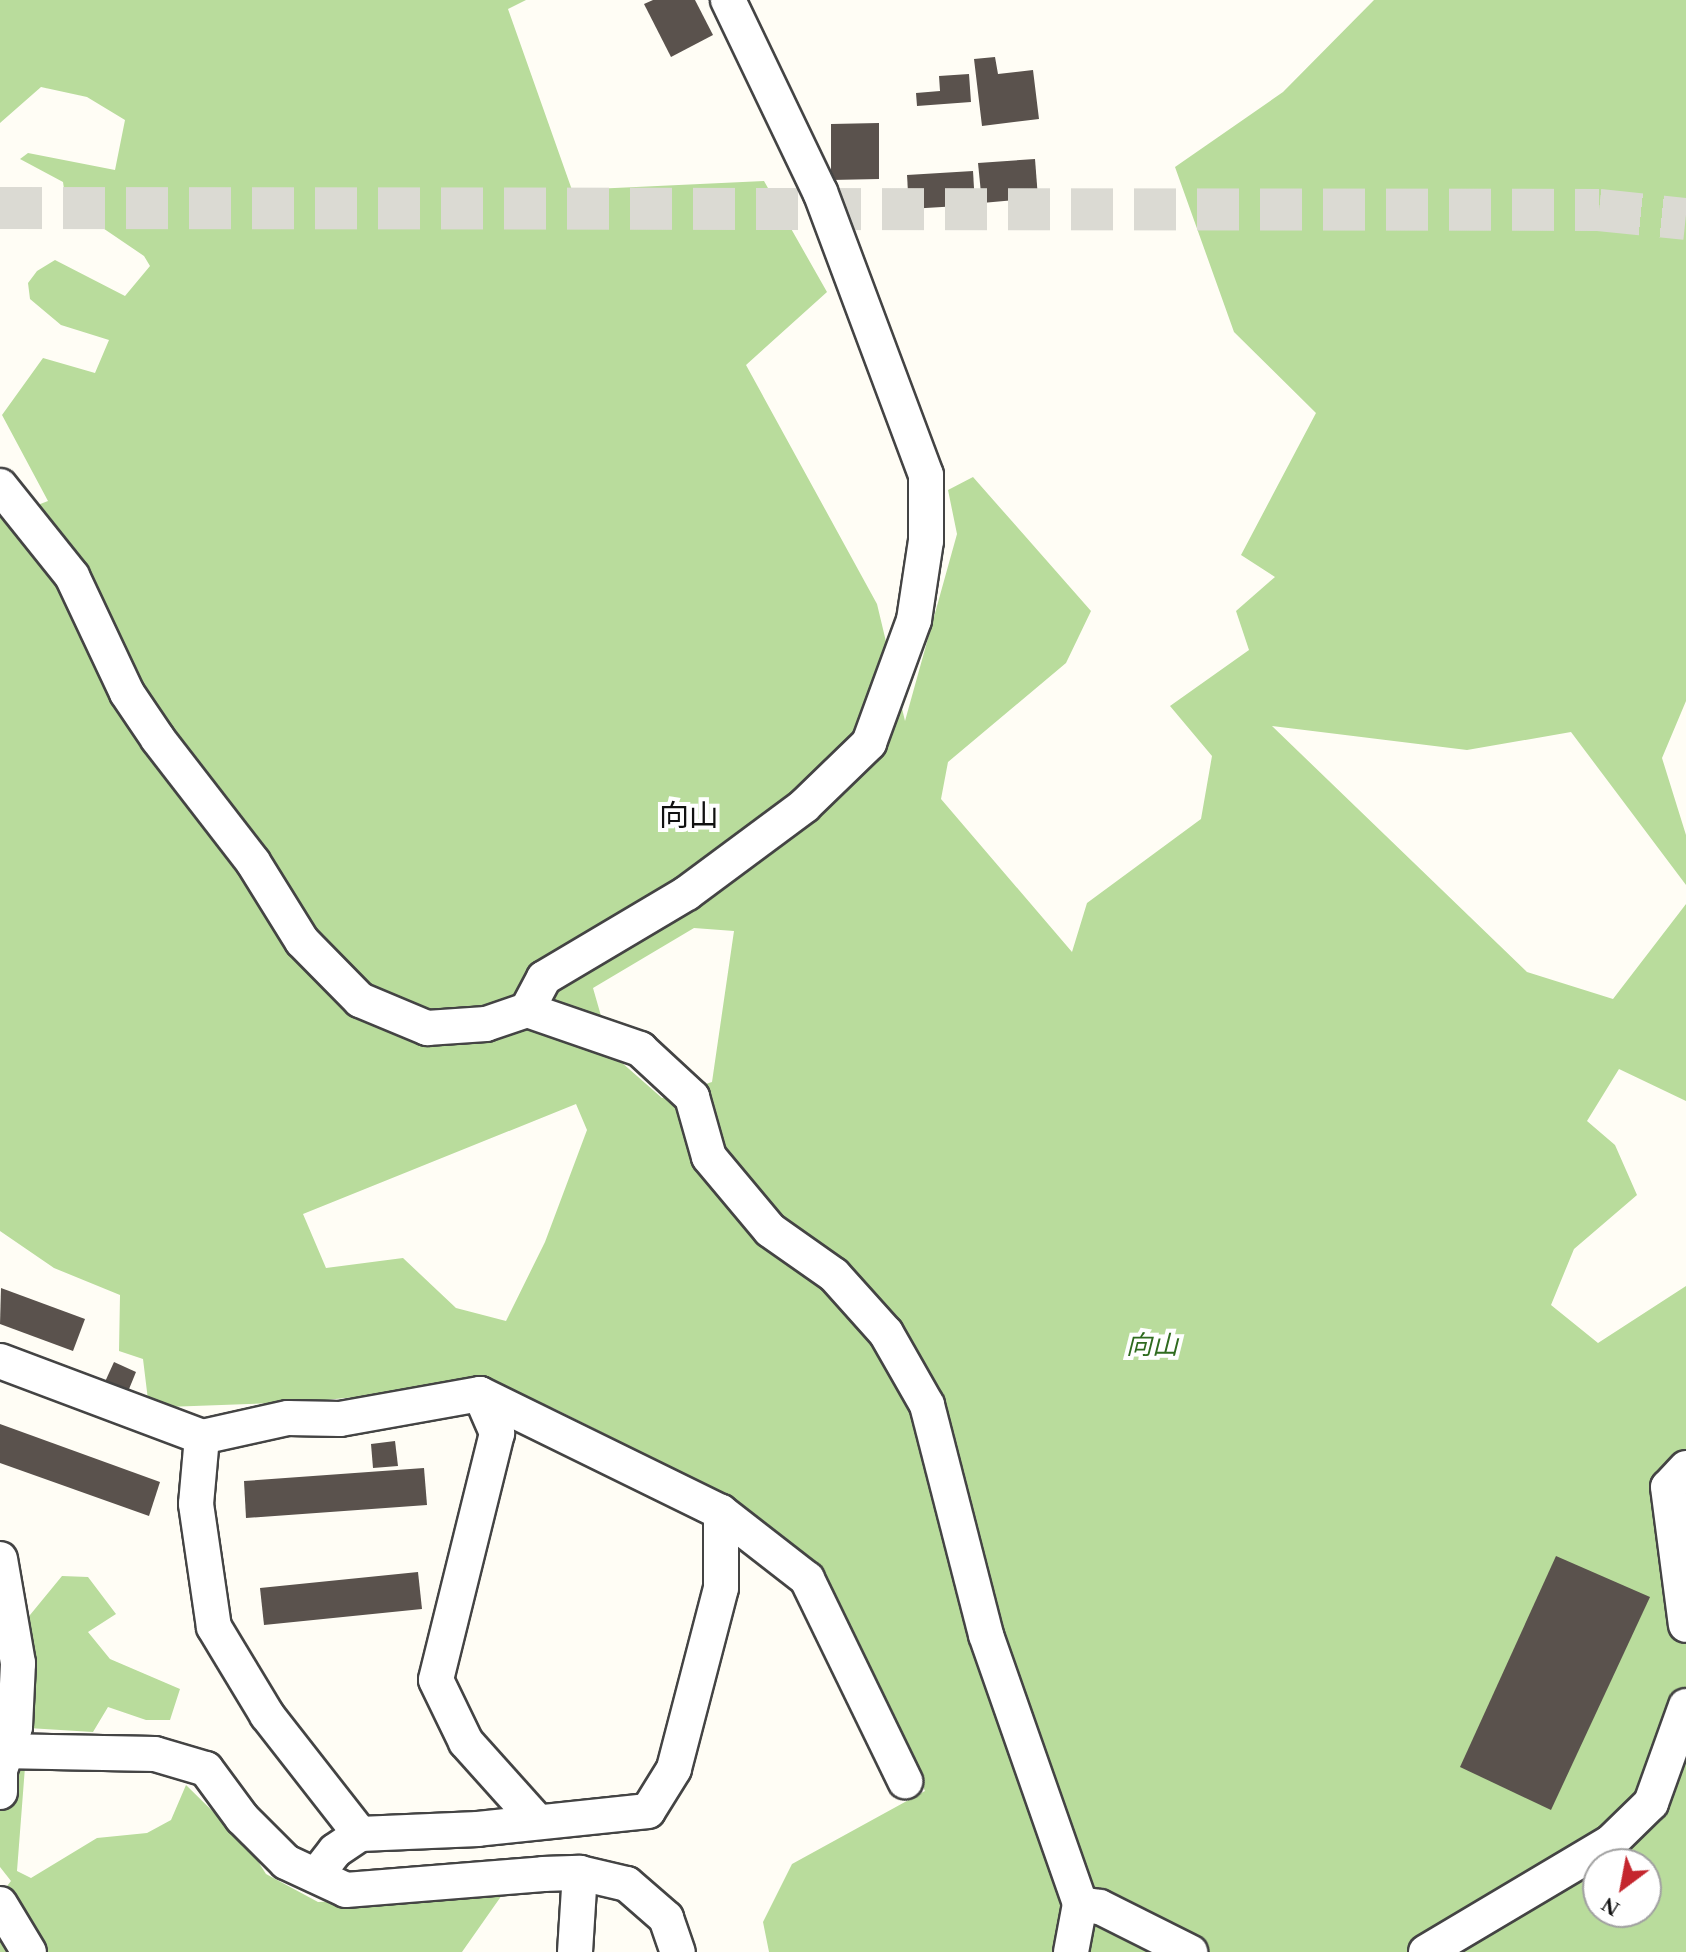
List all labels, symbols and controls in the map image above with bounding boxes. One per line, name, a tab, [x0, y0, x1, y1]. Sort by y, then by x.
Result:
district label: 向山	[659, 798, 719, 834]
park label: 向山	[1126, 1330, 1178, 1362]
north arrow	[1582, 1848, 1662, 1928]
text: N	[1597, 1892, 1623, 1922]

